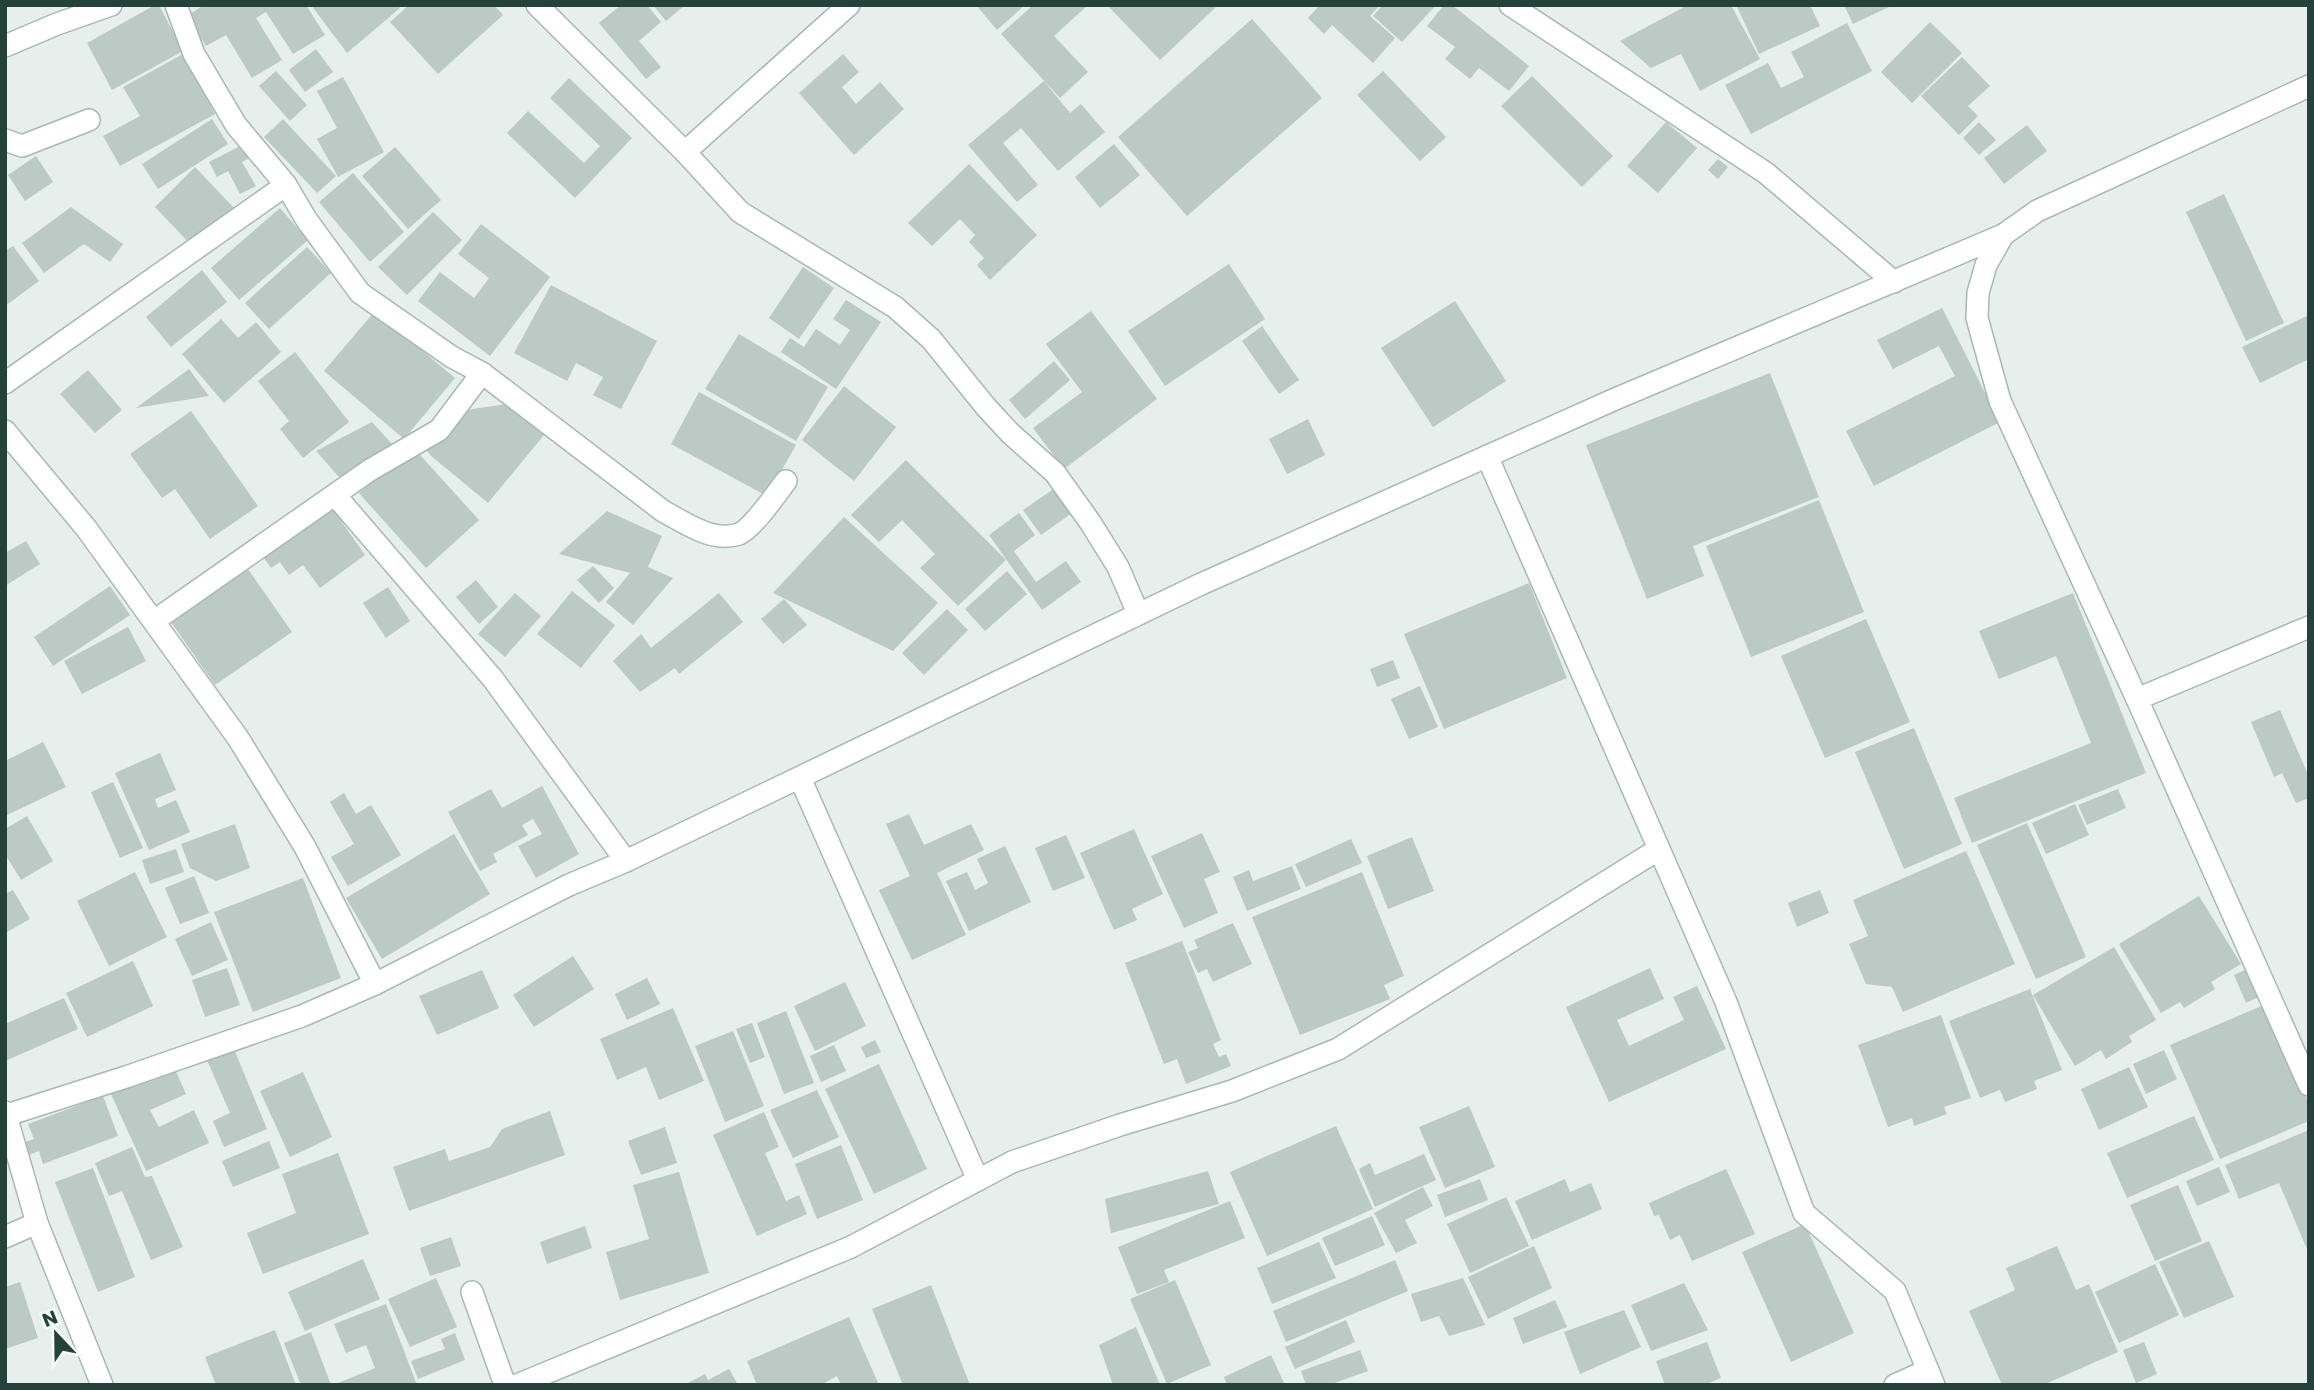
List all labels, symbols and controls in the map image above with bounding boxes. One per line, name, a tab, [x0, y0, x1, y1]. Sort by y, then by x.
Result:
north arrow	[21, 1299, 91, 1369]
text: N	[38, 1304, 62, 1334]

